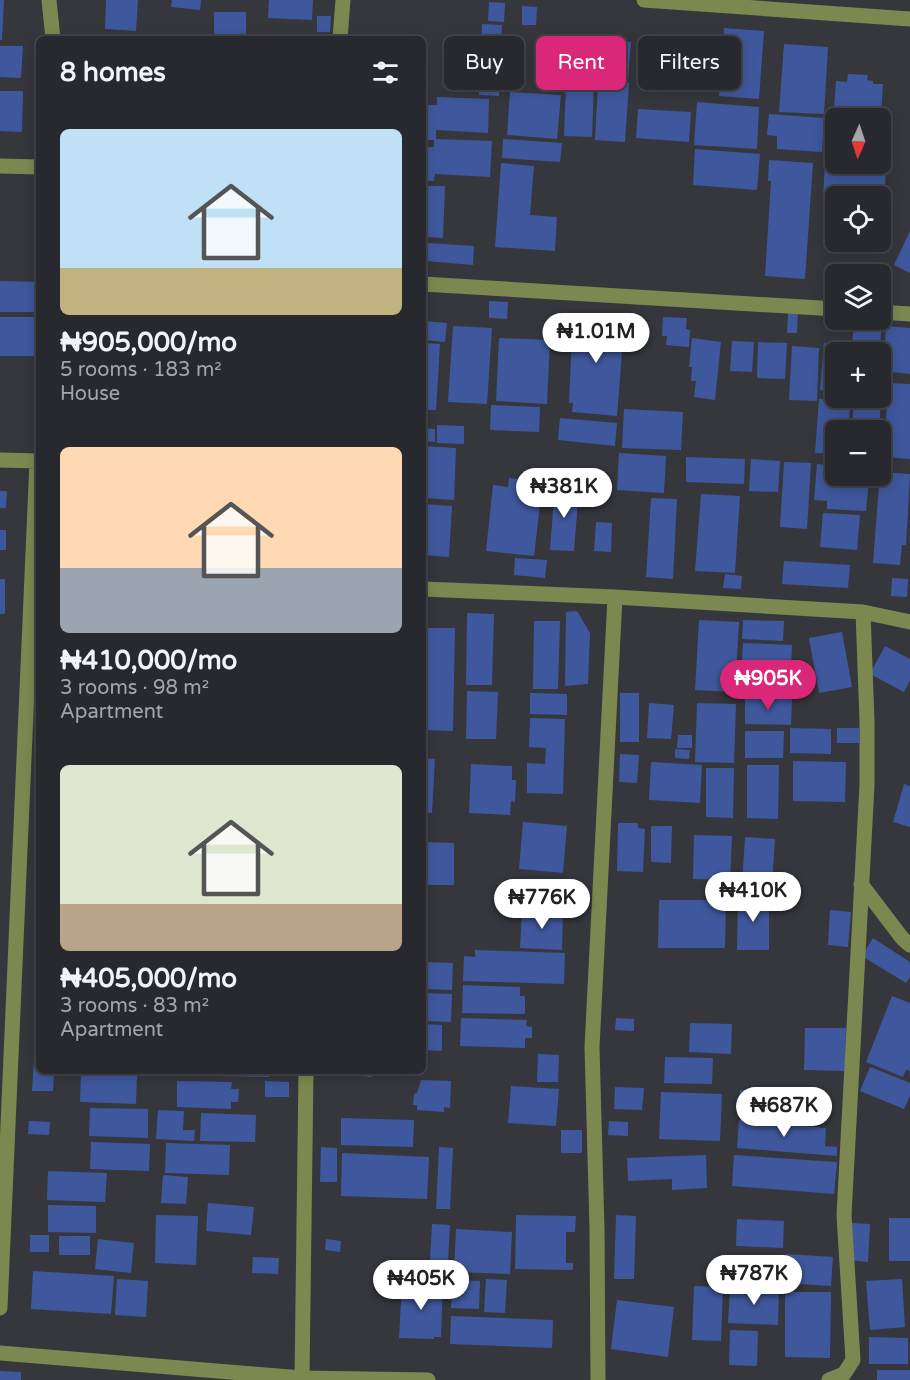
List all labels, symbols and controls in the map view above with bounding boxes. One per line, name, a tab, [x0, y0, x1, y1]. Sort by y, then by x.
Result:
chip: Buy	[444, 36, 524, 90]
chip: Rent	[536, 36, 626, 90]
chip: Filters	[638, 36, 741, 90]
icon: filters	[369, 56, 402, 89]
text: 8 homes	[60, 57, 166, 88]
north arrow	[825, 108, 891, 174]
map controls	[825, 108, 891, 486]
icon: home	[177, 168, 285, 276]
button: locate	[825, 186, 891, 252]
button: layers	[825, 264, 891, 330]
pin: ₦1.01M	[547, 313, 645, 364]
text: ₦1.01M	[557, 320, 635, 344]
text: ₦905,000/mo	[60, 327, 237, 358]
button: +	[825, 342, 891, 408]
text: 5 rooms · 183 m²	[60, 358, 222, 382]
text: House	[60, 382, 120, 406]
button: −	[825, 420, 891, 486]
pin: ₦381K	[522, 468, 606, 519]
text: ₦381K	[530, 475, 598, 499]
icon: home	[177, 486, 285, 594]
text: ₦410,000/mo	[60, 645, 237, 676]
pin: ₦905K	[726, 660, 810, 711]
text: ₦905K	[734, 667, 802, 691]
text: 3 rooms · 98 m²	[60, 676, 209, 700]
text: Apartment	[60, 700, 163, 724]
icon: home	[177, 804, 285, 912]
pin: ₦410K	[711, 872, 795, 923]
pin: ₦776K	[500, 879, 584, 930]
text: ₦410K	[719, 879, 787, 903]
text: ₦776K	[508, 886, 576, 910]
text: ₦405,000/mo	[60, 963, 237, 994]
text: 3 rooms · 83 m²	[60, 994, 209, 1018]
text: Apartment	[60, 1018, 163, 1042]
pin: ₦687K	[742, 1087, 826, 1138]
text: ₦687K	[750, 1094, 818, 1118]
pin: ₦787K	[712, 1255, 796, 1306]
pin: ₦405K	[379, 1260, 463, 1311]
text: ₦787K	[720, 1262, 788, 1286]
text: ₦405K	[387, 1267, 455, 1291]

